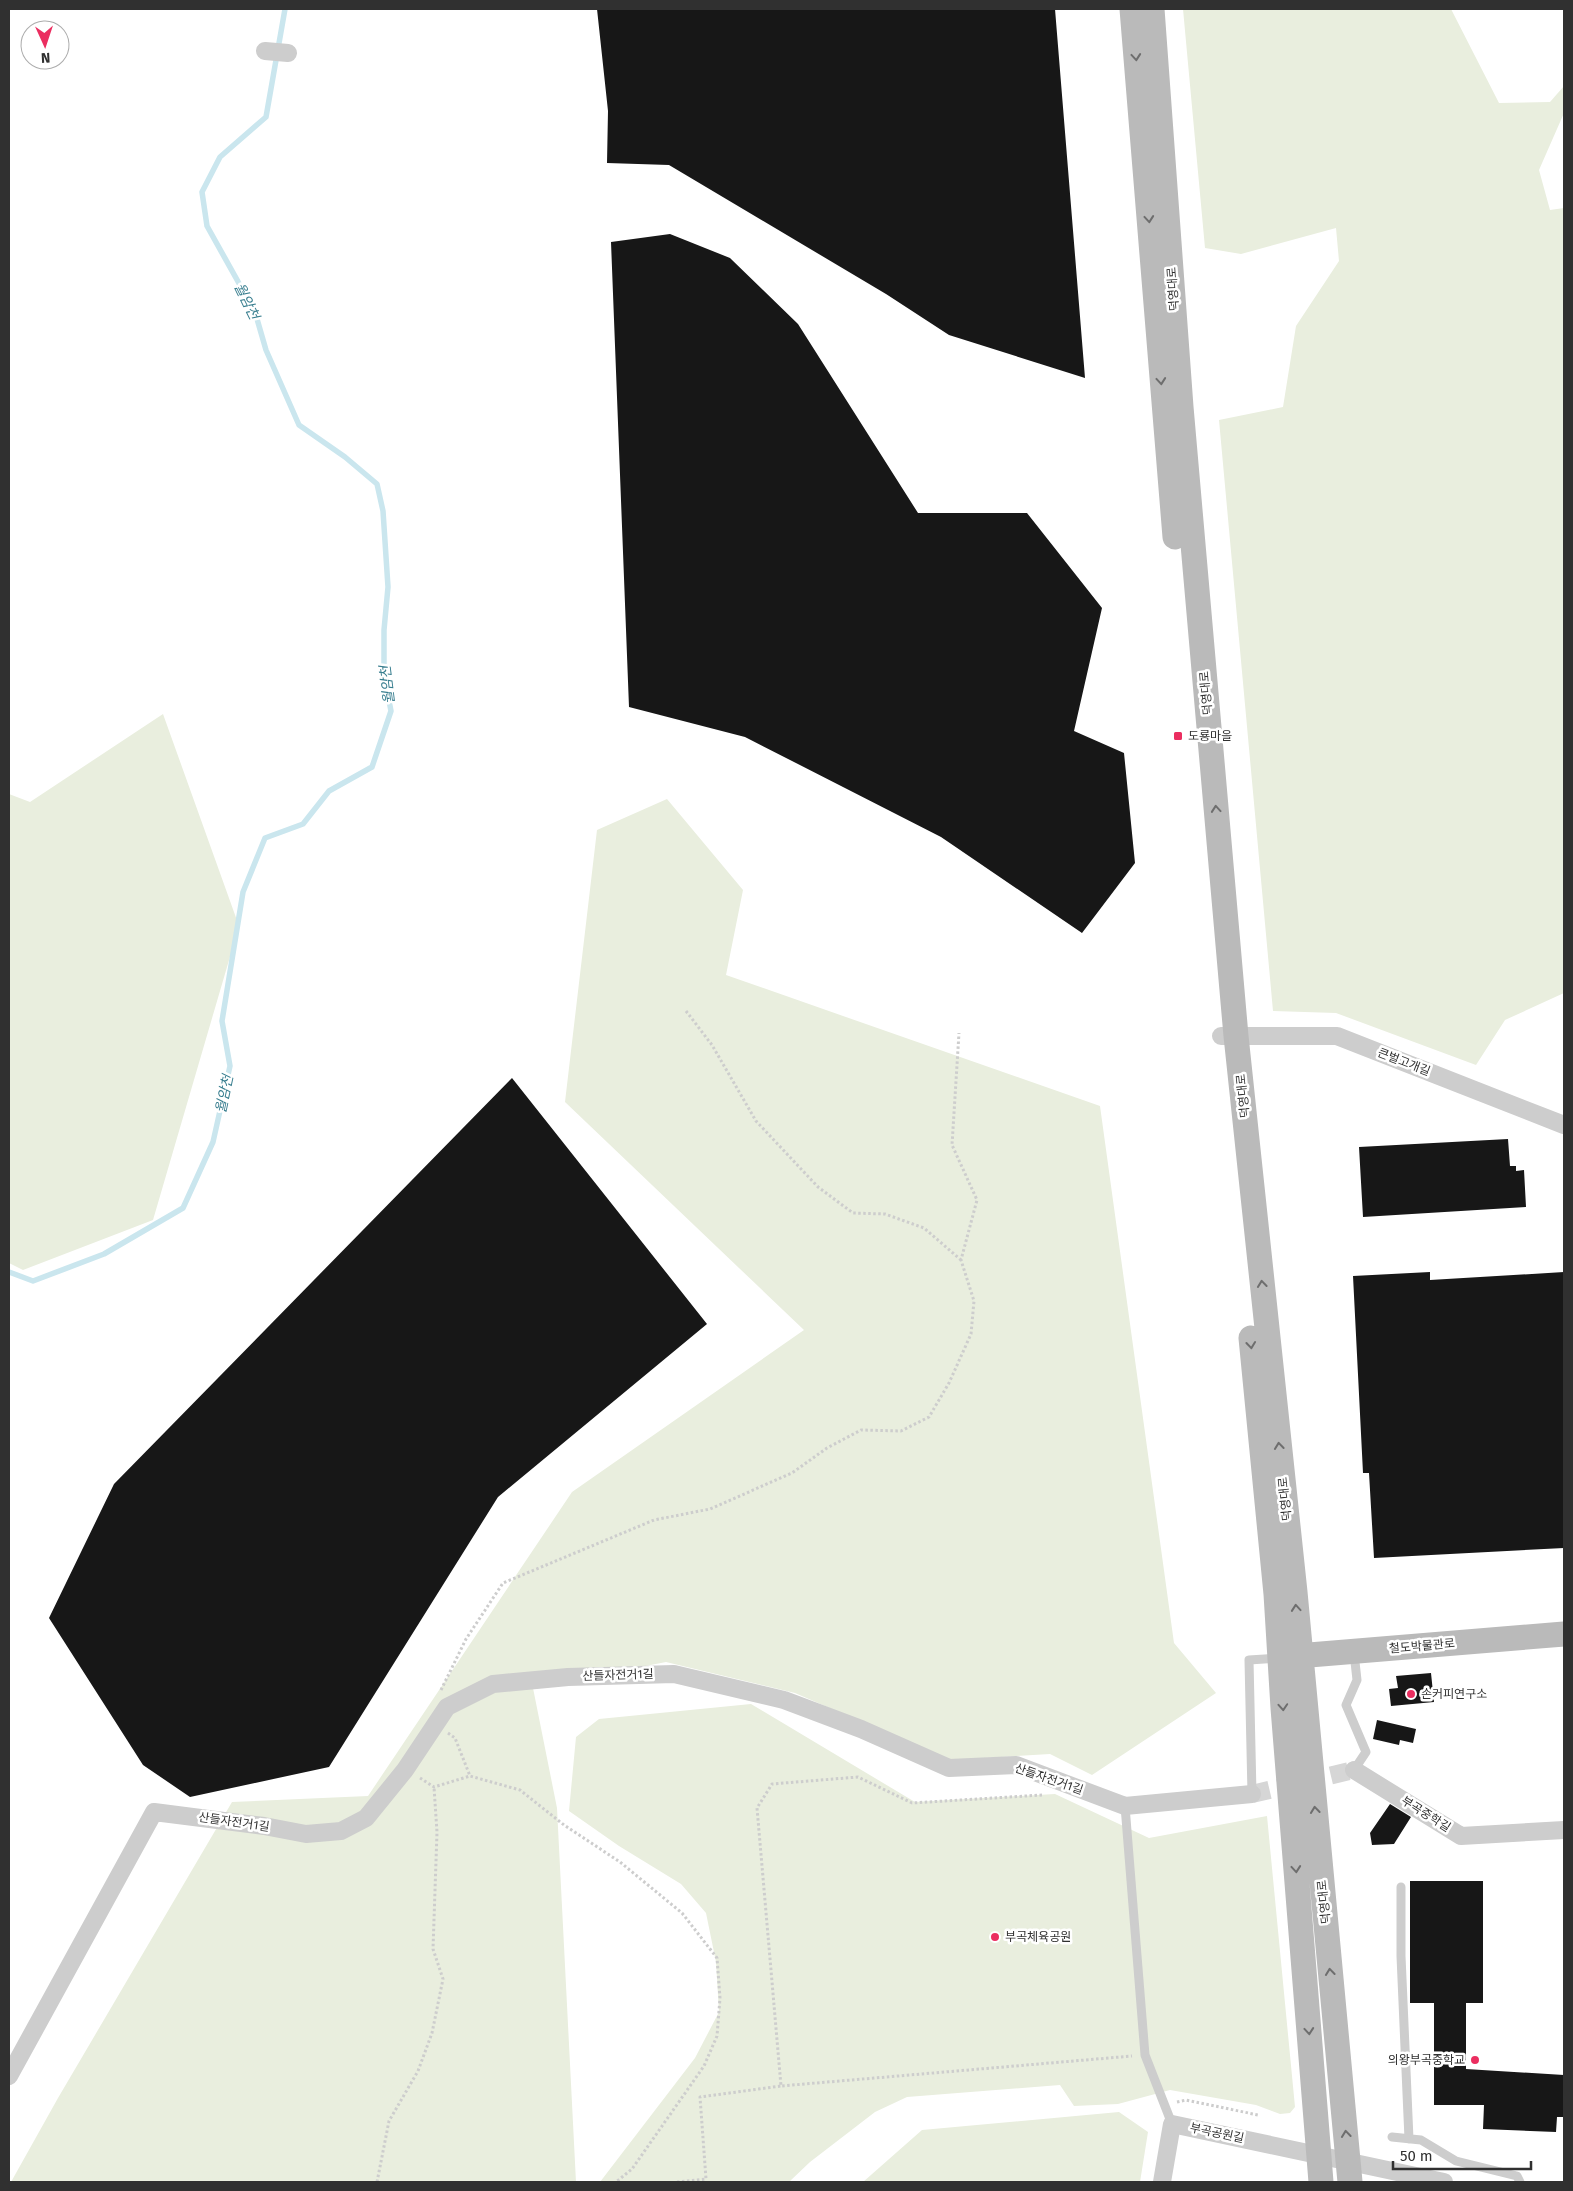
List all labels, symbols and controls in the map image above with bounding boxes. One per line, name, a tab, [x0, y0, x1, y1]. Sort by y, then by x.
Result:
north arrow	[20, 20, 70, 70]
text: N	[41, 49, 51, 66]
one-way arrow	[1130, 54, 1141, 62]
one-way arrow	[1143, 216, 1154, 224]
street label: 덕영대로	[1164, 266, 1182, 312]
water label: 월암천	[230, 280, 263, 323]
one-way arrow	[1156, 378, 1167, 386]
water label: 월암천	[377, 664, 398, 705]
street label: 덕영대로	[1197, 670, 1215, 716]
place label: 도룡마을	[1188, 729, 1232, 743]
marker: 도룡마을	[1172, 730, 1184, 742]
one-way arrow	[1211, 805, 1222, 813]
street label: 큰벌고개길	[1376, 1046, 1432, 1078]
water label: 월암천	[212, 1072, 237, 1115]
street label: 덕영대로	[1234, 1073, 1252, 1119]
one-way arrow	[1257, 1280, 1268, 1288]
one-way arrow	[1245, 1341, 1256, 1349]
one-way arrow	[1274, 1442, 1285, 1450]
street label: 덕영대로	[1276, 1476, 1294, 1522]
one-way arrow	[1291, 1603, 1302, 1611]
street label: 철도박물관로	[1388, 1636, 1456, 1656]
street label: 산들자전거1길	[582, 1667, 654, 1683]
place label: 손커피연구소	[1421, 1687, 1487, 1701]
marker: 손커피연구소	[1405, 1688, 1417, 1700]
one-way arrow	[1277, 1703, 1288, 1711]
street label: 산들자전거1길	[1013, 1761, 1085, 1797]
street label: 부곡중학길	[1399, 1793, 1453, 1835]
one-way arrow	[1309, 1806, 1320, 1814]
street label: 산들자전거1길	[198, 1810, 270, 1834]
one-way arrow	[1290, 1865, 1301, 1873]
street label: 덕영대로	[1315, 1879, 1333, 1925]
place label: 부곡체육공원	[1005, 1930, 1071, 1944]
marker: 부곡체육공원	[989, 1931, 1001, 1943]
one-way arrow	[1325, 1968, 1336, 1976]
one-way arrow	[1303, 2027, 1314, 2035]
place label: 의왕부곡중학교	[1388, 2053, 1465, 2067]
marker: 의왕부곡중학교	[1469, 2054, 1481, 2066]
street label: 부곡공원길	[1189, 2120, 1245, 2146]
one-way arrow	[1341, 2129, 1352, 2137]
scale bar	[1393, 2138, 1530, 2170]
text: 50 m	[1400, 2147, 1433, 2165]

